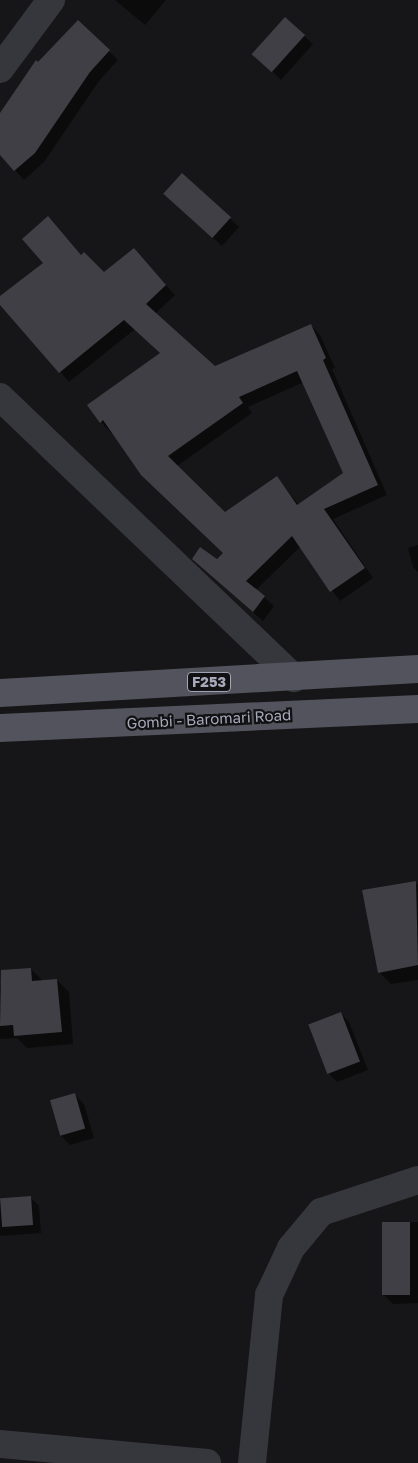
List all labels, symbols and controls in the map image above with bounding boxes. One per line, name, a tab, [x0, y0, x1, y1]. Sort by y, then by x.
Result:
road number: F253	[186, 670, 232, 694]
street label: Gombi - Baromari Road	[126, 706, 292, 732]

